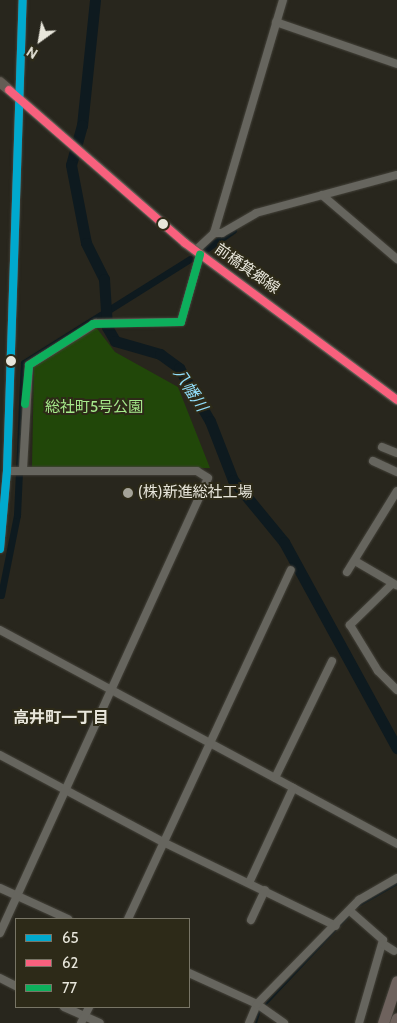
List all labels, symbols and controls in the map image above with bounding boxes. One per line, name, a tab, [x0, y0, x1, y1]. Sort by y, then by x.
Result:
north arrow	[15, 15, 65, 65]
text: N	[23, 42, 41, 63]
unlabelled marker	[158, 219, 168, 229]
street label: 前橋箕郷線	[211, 240, 283, 298]
unlabelled marker	[6, 356, 16, 366]
water label: 八幡川	[169, 365, 211, 415]
park label: 総社町5号公園	[45, 399, 143, 417]
place label: (株)新進総社工場	[138, 484, 252, 502]
marker: (株)新進総社工場	[122, 487, 134, 499]
district label: 高井町一丁目	[13, 708, 109, 728]
legend	[15, 918, 190, 1008]
text: 65	[62, 929, 79, 947]
text: 62	[62, 954, 78, 972]
text: 77	[62, 979, 77, 997]

